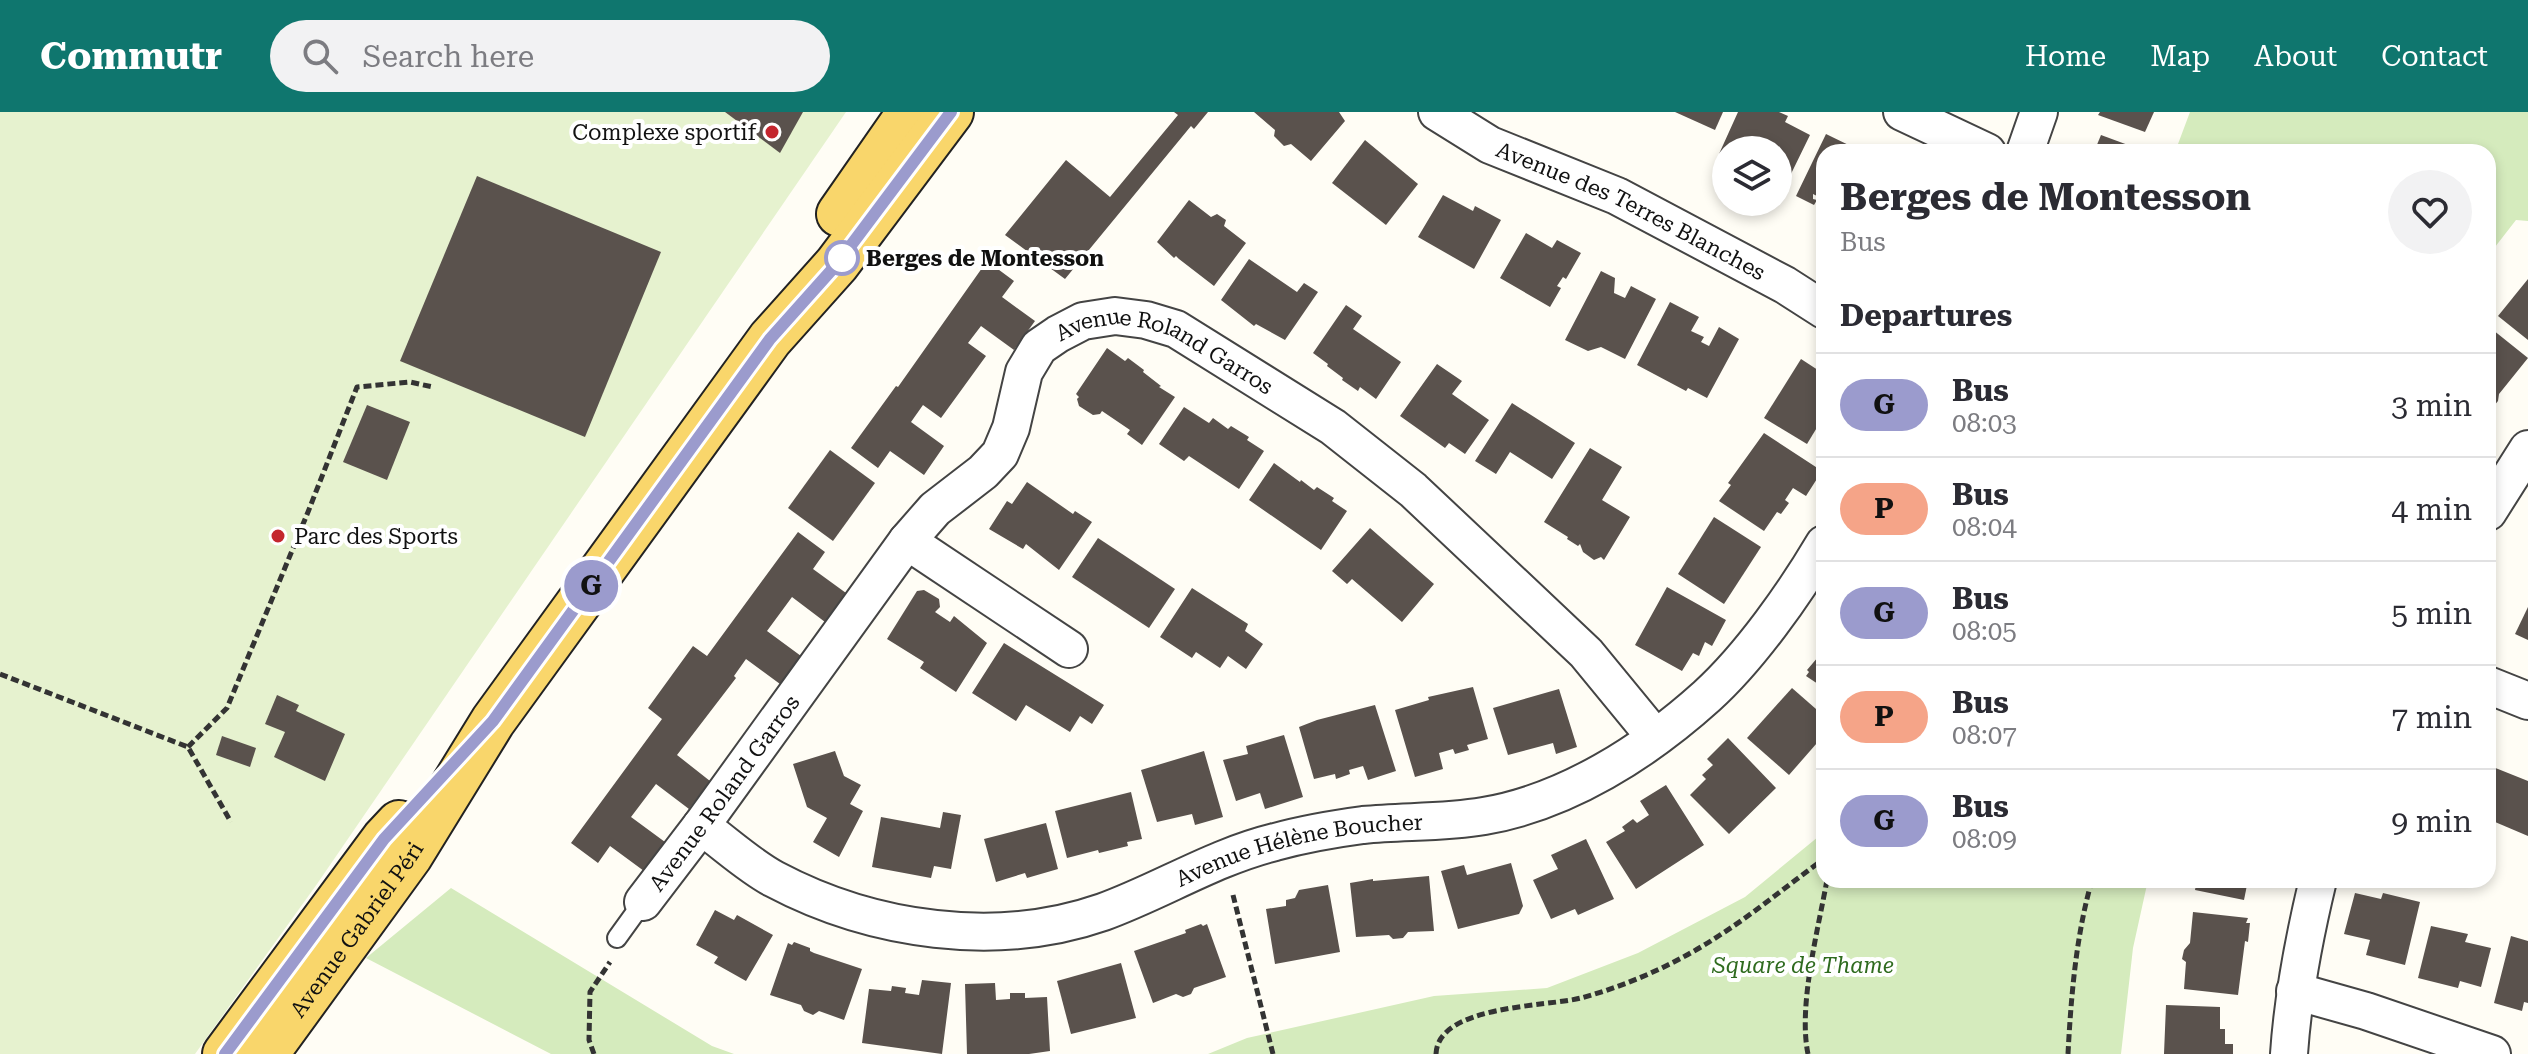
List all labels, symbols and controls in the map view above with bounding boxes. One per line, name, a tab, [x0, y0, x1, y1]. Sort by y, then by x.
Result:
search box	[270, 20, 830, 92]
text: Commutr	[40, 34, 222, 78]
icon: search	[298, 34, 342, 78]
text: Search here	[362, 39, 534, 74]
text: Home	[2025, 40, 2106, 73]
text: Map	[2150, 40, 2210, 73]
text: About	[2254, 40, 2337, 73]
text: Contact	[2381, 40, 2488, 73]
place label: Complexe sportif	[572, 120, 757, 145]
marker: Complexe sportif	[763, 123, 781, 141]
map controls	[1712, 136, 1792, 216]
button: layers	[1712, 136, 1792, 216]
street label: Avenue des Terres Blanches	[1493, 137, 1769, 285]
button: heart	[2388, 170, 2472, 254]
text: Berges de Montesson	[1840, 175, 2251, 219]
text: Bus	[1840, 227, 1886, 257]
marker: Berges de Montesson	[825, 241, 859, 275]
place label: Berges de Montesson	[866, 246, 1104, 271]
text: Departures	[1840, 298, 2012, 333]
street label: Avenue Roland Garros	[1051, 303, 1278, 399]
text: Bus	[1952, 373, 2009, 408]
text: G	[1873, 388, 1895, 421]
text: 3 min	[2391, 388, 2472, 423]
text: 08:03	[1952, 408, 2017, 438]
text: Bus	[1952, 477, 2009, 512]
text: P	[1874, 492, 1894, 525]
text: 4 min	[2391, 492, 2472, 527]
text: 08:04	[1952, 512, 2017, 542]
place label: Parc des Sports	[294, 524, 458, 549]
marker: Parc des Sports	[269, 527, 287, 545]
line badge: G	[565, 560, 617, 612]
text: G	[580, 569, 602, 602]
text: Bus	[1952, 581, 2009, 616]
text: G	[1873, 596, 1895, 629]
text: 5 min	[2391, 596, 2472, 631]
text: 08:05	[1952, 616, 2017, 646]
text: Bus	[1952, 685, 2009, 720]
street label: Avenue Roland Garros	[644, 690, 805, 896]
text: P	[1874, 700, 1894, 733]
text: 7 min	[2391, 700, 2472, 735]
text: 08:07	[1952, 720, 2017, 750]
text: Bus	[1952, 789, 2009, 824]
text: G	[1873, 804, 1895, 837]
text: 9 min	[2391, 804, 2472, 839]
street label: Avenue Hélène Boucher	[1172, 810, 1423, 892]
text: 08:09	[1952, 824, 2017, 854]
street label: Avenue Gabriel Péri	[285, 838, 429, 1022]
park label: Square de Thame	[1711, 953, 1894, 978]

